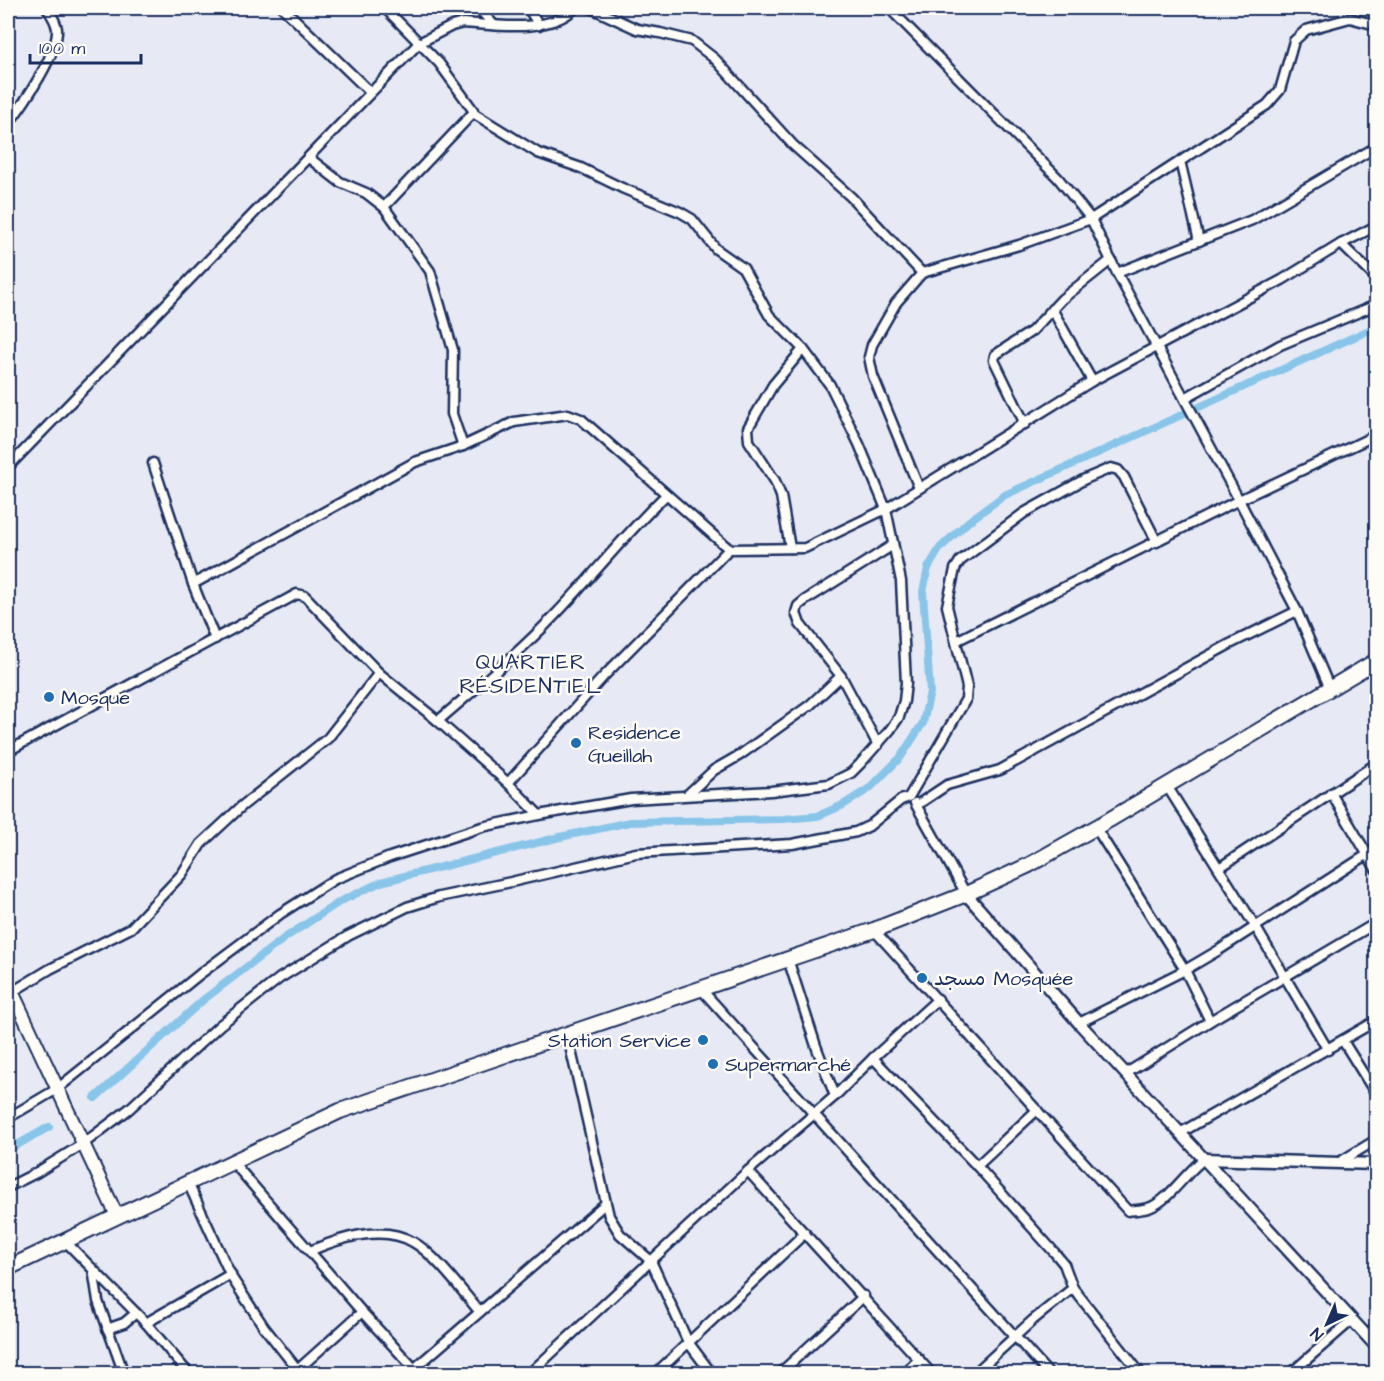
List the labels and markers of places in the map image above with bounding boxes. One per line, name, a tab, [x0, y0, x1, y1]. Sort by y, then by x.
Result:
place label: Mosque	[61, 684, 130, 712]
marker: Mosque	[42, 690, 56, 704]
place label: Residence Gueillah	[588, 719, 681, 770]
marker: Residence Gueillah	[569, 736, 583, 750]
place label: مسجد Mosquée	[934, 965, 1073, 993]
marker: مسجد Mosquée	[915, 971, 929, 985]
place label: Station Service	[548, 1027, 691, 1055]
marker: Station Service	[696, 1033, 710, 1047]
place label: Supermarché	[725, 1051, 851, 1079]
marker: Supermarché	[706, 1057, 720, 1071]

